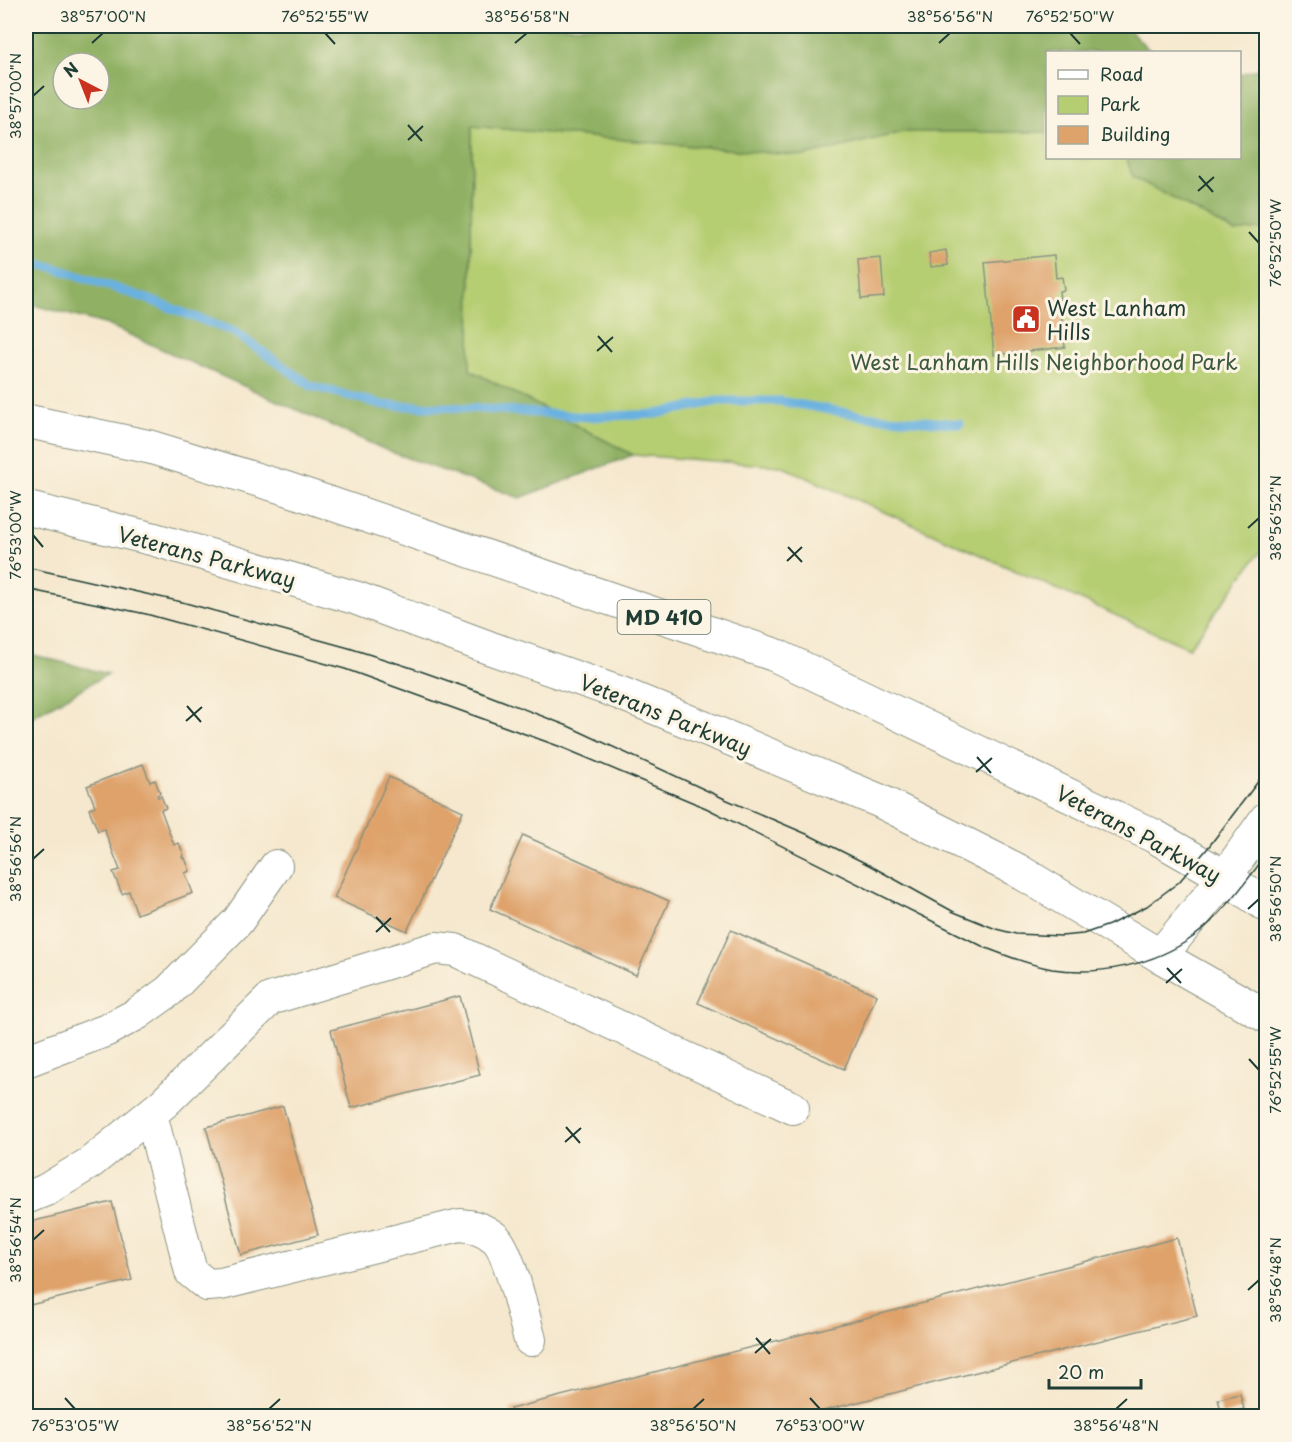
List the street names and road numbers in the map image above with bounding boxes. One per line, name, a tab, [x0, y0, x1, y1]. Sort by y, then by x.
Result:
street label: Veterans Parkway	[114, 517, 300, 595]
road number: MD 410	[618, 600, 710, 634]
street label: Veterans Parkway	[575, 665, 757, 763]
street label: Veterans Parkway	[1051, 776, 1227, 890]

